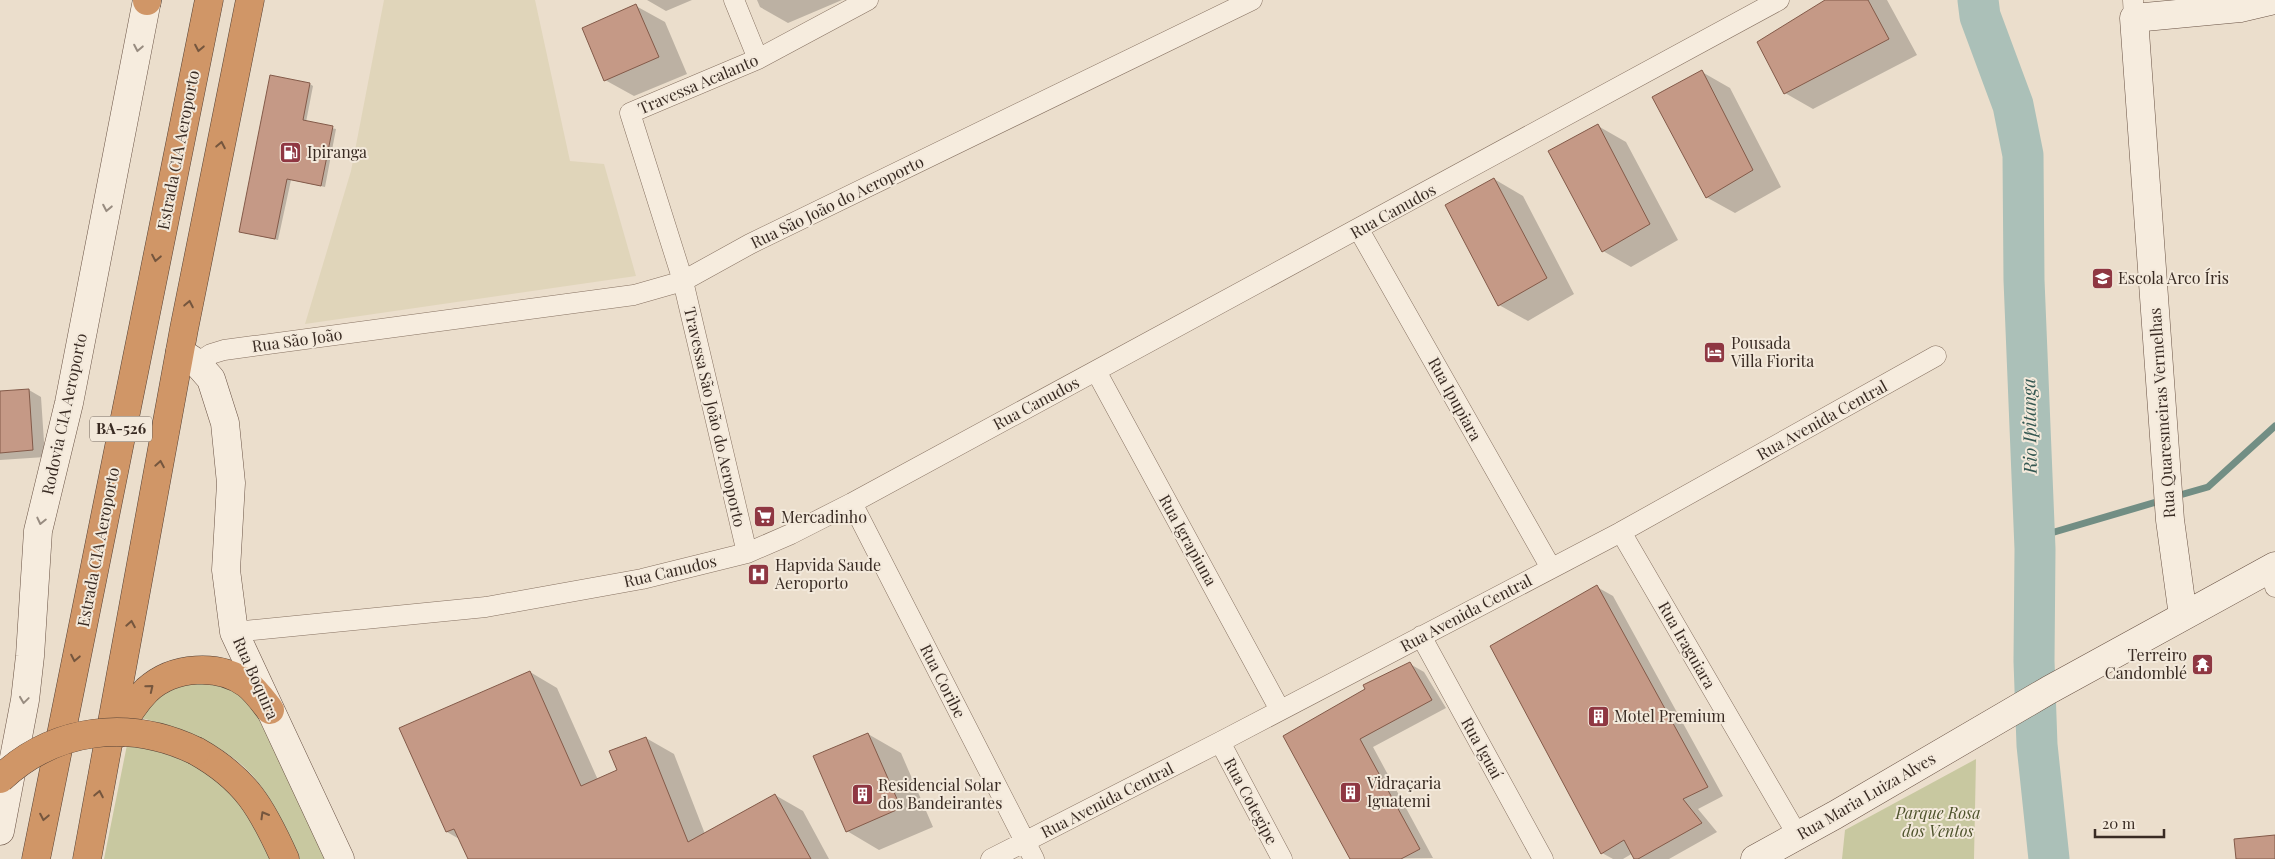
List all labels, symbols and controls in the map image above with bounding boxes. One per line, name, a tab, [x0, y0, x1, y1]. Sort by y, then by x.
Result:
one-way arrow	[194, 43, 205, 52]
one-way arrow	[133, 44, 143, 53]
street label: Travessa Acalanto	[635, 49, 761, 118]
street label: Estrada CIA Aeroporto	[152, 68, 203, 231]
fuel station icon: Ipiranga	[279, 140, 303, 164]
one-way arrow	[215, 141, 226, 149]
place label: Ipiranga	[307, 141, 367, 162]
street label: Rua São João do Aeroporto	[747, 150, 927, 253]
street label: Rua Canudos	[1346, 178, 1439, 243]
one-way arrow	[102, 204, 112, 212]
one-way arrow	[151, 254, 162, 263]
school or university icon: Escola Arco Íris	[2090, 266, 2114, 290]
place label: Escola Arco Íris	[2118, 267, 2229, 288]
one-way arrow	[183, 300, 194, 309]
street label: Travessa São João do Aeroporto	[680, 305, 751, 529]
street label: Rua Quaresmeiras Vermelhas	[2144, 307, 2179, 519]
street label: Rua São João	[250, 323, 344, 356]
street label: Rodovia CIA Aeroporto	[36, 331, 91, 497]
place label: Pousada Villa Fiorita	[1730, 332, 1814, 371]
hotel icon: Pousada Villa Fiorita	[1703, 340, 1727, 364]
street label: Rua Ipupiara	[1424, 353, 1487, 444]
street label: Rua Canudos	[989, 371, 1082, 434]
street label: Rua Avenida Central	[1753, 375, 1891, 464]
water label: Rio Ipitanga	[2016, 378, 2042, 475]
road number: BA-526	[90, 416, 152, 442]
one-way arrow	[154, 460, 164, 469]
street label: Estrada CIA Aeroporto	[72, 465, 123, 628]
street label: Rua Igrapiuna	[1155, 490, 1222, 589]
supermarket icon: Mercadinho	[753, 505, 777, 529]
place label: Mercadinho	[781, 506, 867, 527]
one-way arrow	[36, 516, 46, 525]
street label: Rua Canudos	[622, 550, 718, 591]
place label: Hapvida Saude Aeroporto	[774, 554, 881, 593]
hospital icon: Hapvida Saude Aeroporto	[747, 562, 771, 586]
street label: Rua Avenida Central	[1396, 569, 1536, 656]
street label: Rua Iraguiara	[1654, 597, 1721, 692]
one-way arrow	[125, 620, 135, 628]
street label: Rua Boquira	[229, 633, 284, 722]
street label: Rua Coribe	[916, 640, 971, 721]
place label: Terreiro Candomblé	[2105, 644, 2187, 683]
temple icon: Terreiro Candomblé	[2191, 652, 2215, 676]
one-way arrow	[70, 653, 81, 662]
one-way arrow	[145, 685, 154, 694]
one-way arrow	[20, 696, 30, 704]
building icon: Motel Premium	[1586, 704, 1610, 728]
place label: Motel Premium	[1614, 705, 1725, 726]
street label: Rua Iguaí	[1457, 713, 1508, 782]
street label: Rua Maria Luiza Alves	[1793, 747, 1939, 844]
street label: Rua Cotegipe	[1220, 754, 1283, 848]
street label: Rua Avenida Central	[1037, 757, 1177, 842]
place label: Vidraçaria Iguatemi	[1366, 772, 1441, 811]
place label: Residencial Solar dos Bandeirantes	[878, 774, 1002, 813]
building icon: Vidraçaria Iguatemi	[1339, 780, 1363, 804]
building icon: Residencial Solar dos Bandeirantes	[850, 782, 874, 806]
one-way arrow	[93, 790, 104, 798]
park label: Parque Rosa dos Ventos	[1894, 802, 1981, 841]
scale bar	[2095, 806, 2164, 838]
one-way arrow	[260, 812, 270, 821]
one-way arrow	[39, 813, 50, 822]
text: 20 m	[2102, 813, 2136, 833]

